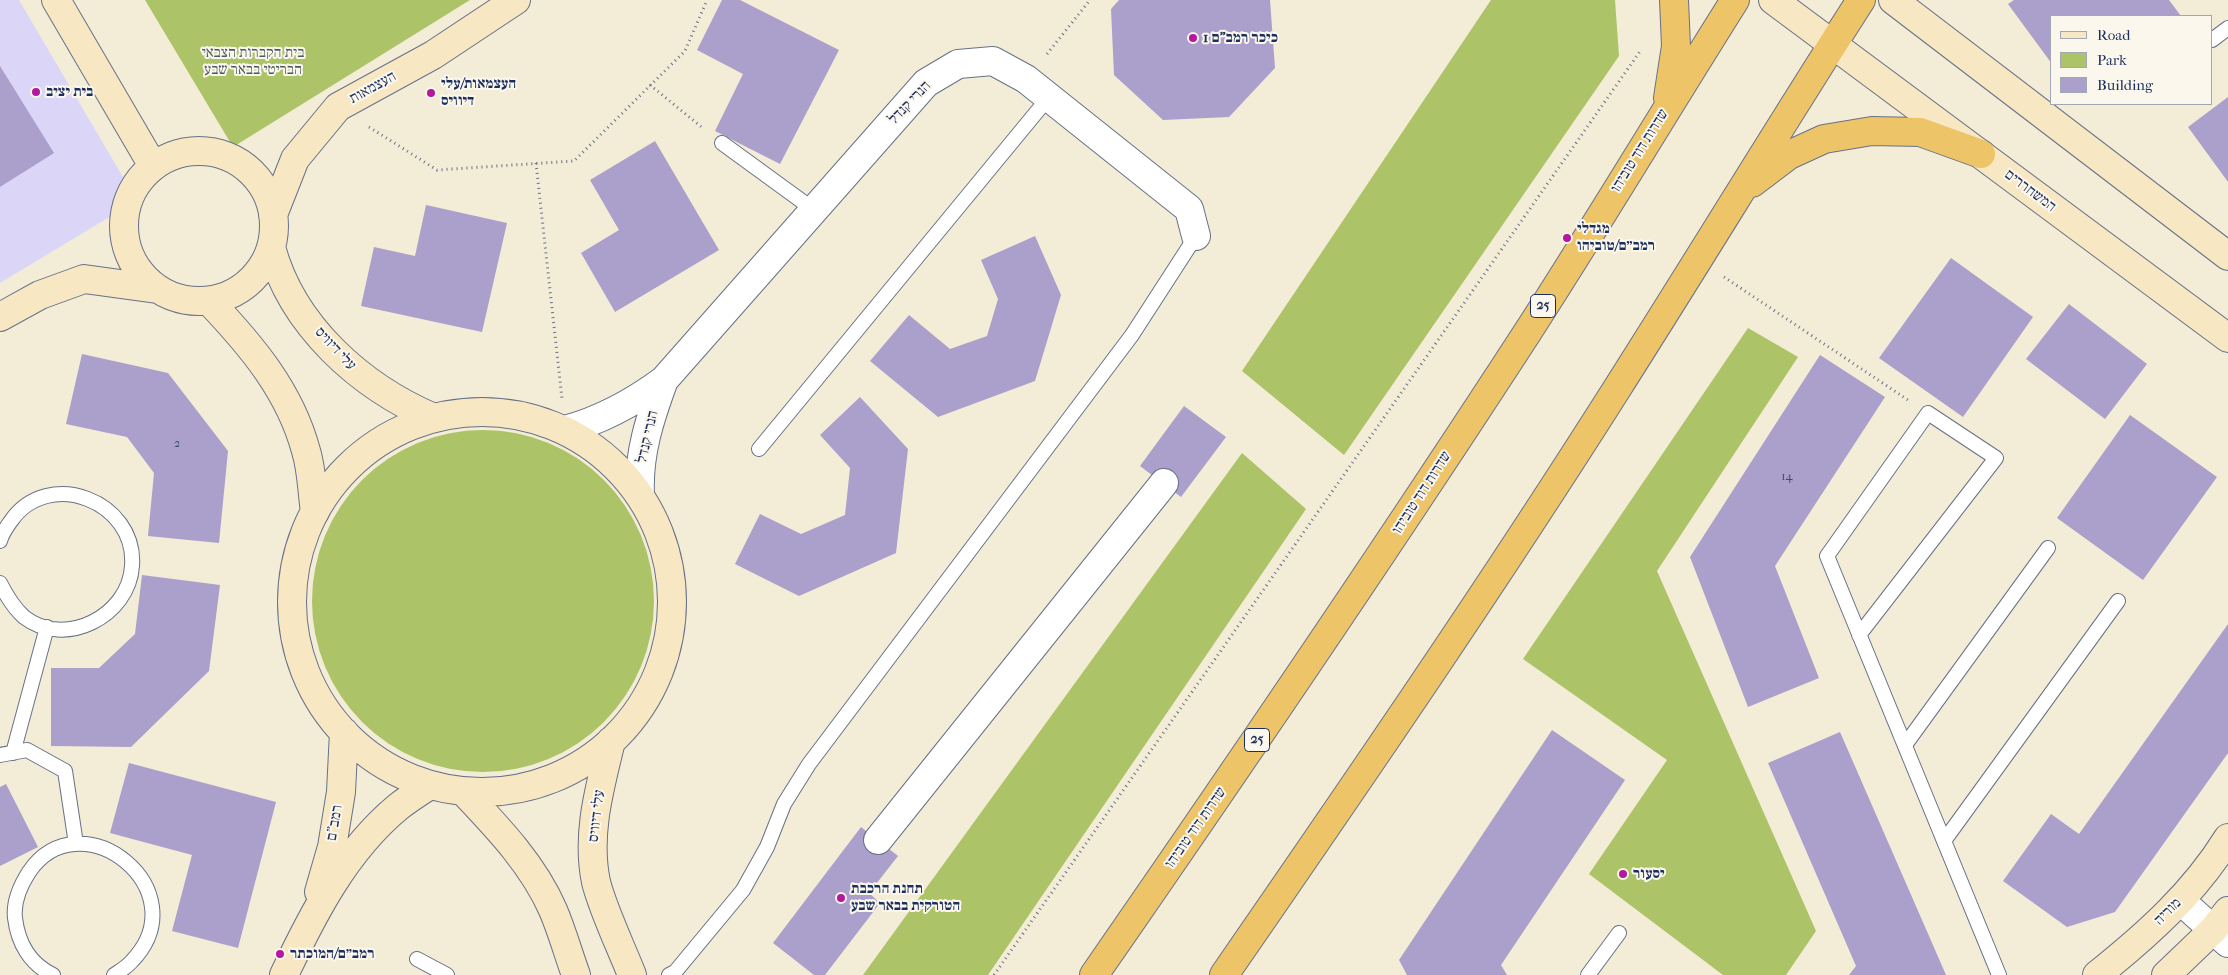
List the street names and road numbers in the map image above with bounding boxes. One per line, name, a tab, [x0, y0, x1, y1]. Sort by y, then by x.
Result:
street label: העצמאות	[346, 68, 400, 108]
street label: הנרי קנדל	[885, 77, 935, 129]
street label: שדרות דוד טוביהו	[1607, 106, 1673, 196]
street label: המשחררים	[2001, 166, 2059, 216]
road number: 25	[1530, 294, 1556, 318]
street label: עלי דיוויס	[311, 324, 359, 374]
street label: הנרי קנדל	[633, 409, 663, 465]
street label: שדרות דוד טוביהו	[1389, 448, 1455, 538]
road number: 25	[1244, 728, 1270, 752]
street label: שדרות דוד טוביהו	[1161, 784, 1231, 872]
street label: עלי דיוויס	[585, 789, 609, 843]
street label: רמב"ם	[323, 804, 347, 842]
street label: מוריה	[2151, 895, 2185, 929]

